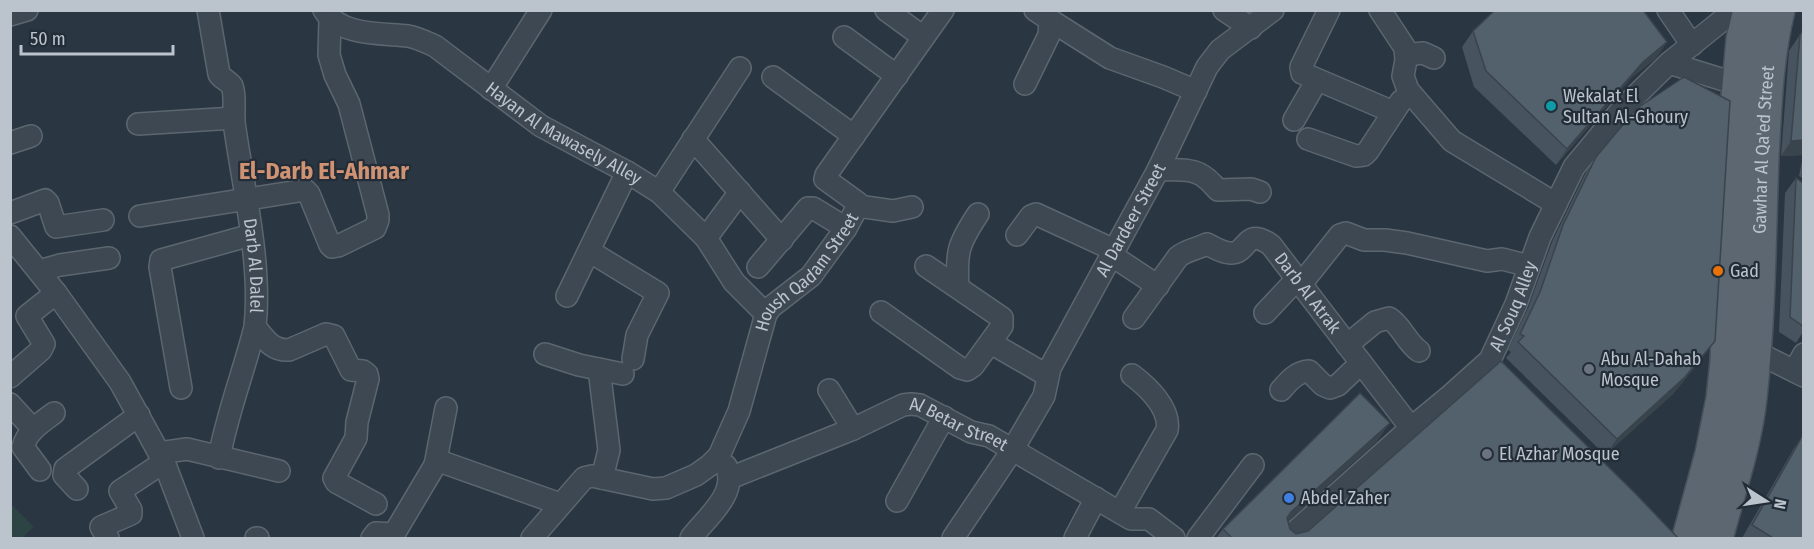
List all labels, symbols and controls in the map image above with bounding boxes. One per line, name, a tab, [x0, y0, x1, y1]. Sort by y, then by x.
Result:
scale bar	[21, 18, 172, 56]
text: 50 m	[30, 28, 66, 50]
street label: Gawhar Al Qa'ed Street	[1749, 64, 1779, 234]
street label: Hayan Al Mawasely Alley	[481, 77, 646, 189]
place label: Wekalat El Sultan Al-Ghoury	[1563, 85, 1688, 128]
marker: Wekalat El Sultan Al-Ghoury	[1544, 99, 1558, 113]
district label: El-Darb El-Ahmar	[239, 157, 409, 185]
street label: Al Dardeer Street	[1091, 160, 1171, 280]
street label: Housh Qadam Street	[751, 209, 863, 334]
street label: Darb Al Dalel	[239, 217, 268, 314]
street label: Darb Al Atrak	[1270, 248, 1346, 338]
street label: Al Souq Alley	[1485, 258, 1542, 355]
place label: Gad	[1730, 260, 1759, 282]
marker: Gad	[1711, 264, 1725, 278]
place label: Abu Al-Dahab Mosque	[1601, 348, 1701, 391]
marker: Abu Al-Dahab Mosque	[1582, 362, 1596, 376]
street label: Al Betar Street	[909, 393, 1012, 456]
place label: El Azhar Mosque	[1499, 443, 1620, 465]
marker: El Azhar Mosque	[1480, 447, 1494, 461]
north arrow	[1736, 471, 1796, 531]
place label: Abdel Zaher	[1301, 487, 1390, 509]
marker: Abdel Zaher	[1282, 491, 1296, 505]
text: N	[1770, 497, 1790, 511]

